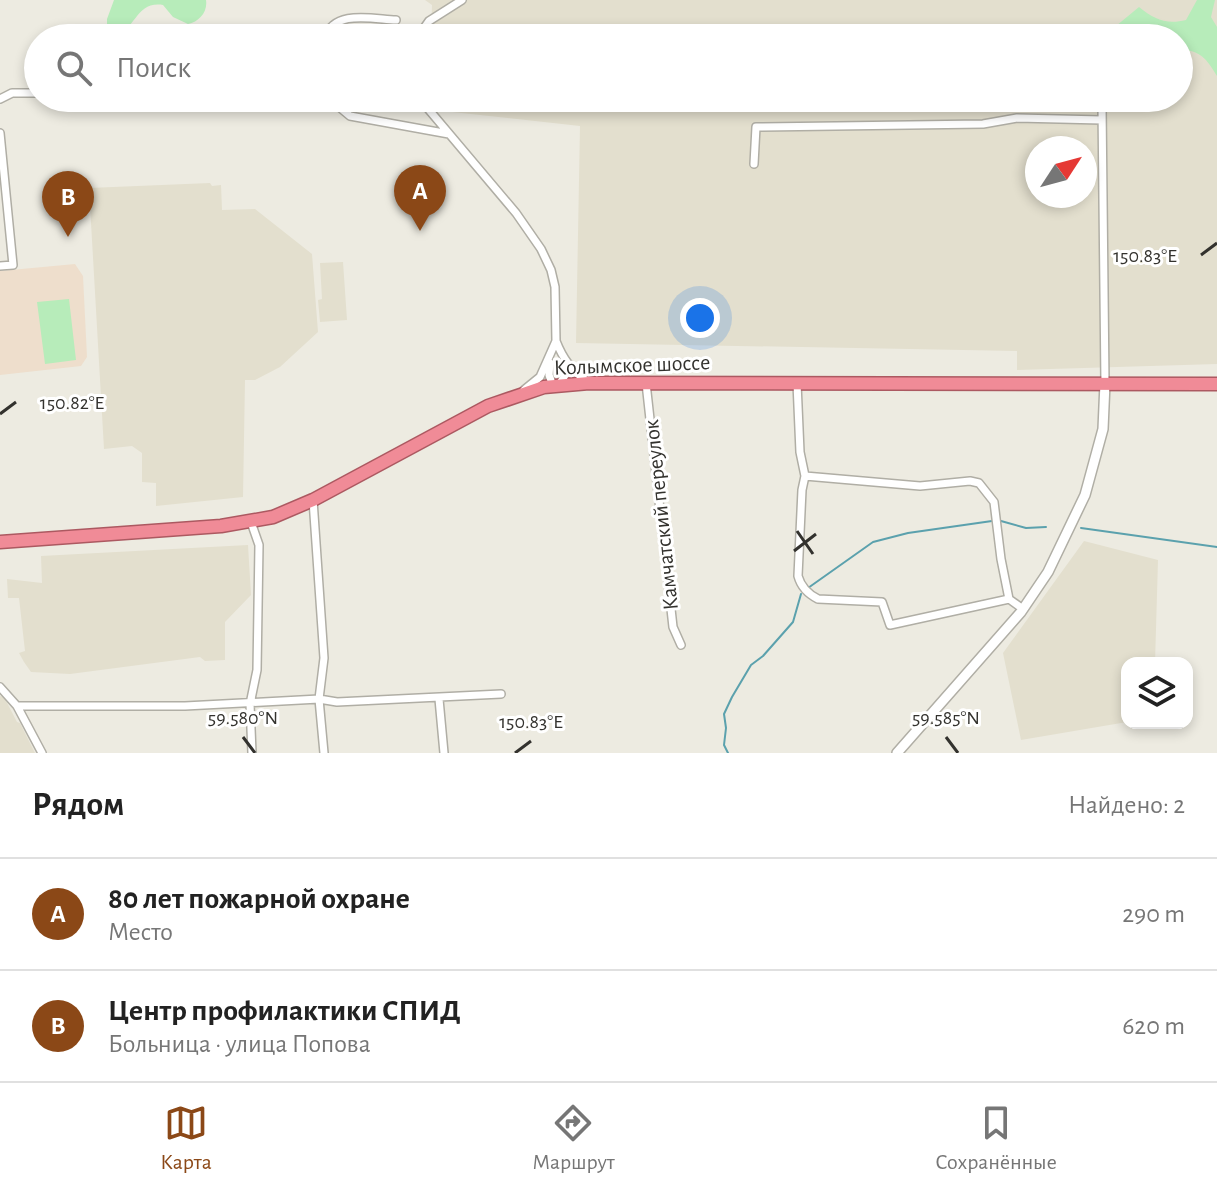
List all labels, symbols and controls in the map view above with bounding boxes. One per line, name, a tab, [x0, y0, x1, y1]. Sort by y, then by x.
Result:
search box	[24, 24, 1193, 112]
icon: search	[52, 46, 96, 90]
text: Поиск	[116, 53, 191, 83]
north arrow	[1025, 136, 1097, 208]
pin: A	[394, 165, 446, 231]
pin: B	[42, 171, 94, 237]
text: 150.83°E	[1113, 246, 1177, 266]
your location	[680, 298, 720, 338]
street label: Колымское шоссе	[553, 351, 711, 379]
text: 150.82°E	[40, 393, 105, 413]
street label: Камчатский переулок	[640, 419, 682, 611]
map controls	[1121, 657, 1193, 729]
button: layers	[1121, 657, 1193, 729]
text: 59.580°N	[208, 708, 278, 728]
text: 59.585°N	[912, 708, 980, 728]
text: 150.83°E	[499, 712, 563, 732]
text: Рядом	[32, 788, 124, 822]
text: Найдено: 2	[1068, 792, 1185, 818]
text: 80 лет пожарной охране	[108, 884, 410, 914]
text: A	[50, 901, 66, 927]
text: 290 m	[1122, 901, 1185, 927]
text: Место	[108, 919, 173, 945]
text: Центр профилактики СПИД	[108, 996, 461, 1026]
text: B	[50, 1013, 66, 1039]
text: 620 m	[1122, 1013, 1185, 1039]
text: Больница · улица Попова	[108, 1031, 371, 1057]
tab: Карта	[160, 1101, 212, 1175]
tab: Маршрут	[532, 1101, 615, 1175]
tab: Сохранённые	[935, 1101, 1057, 1175]

